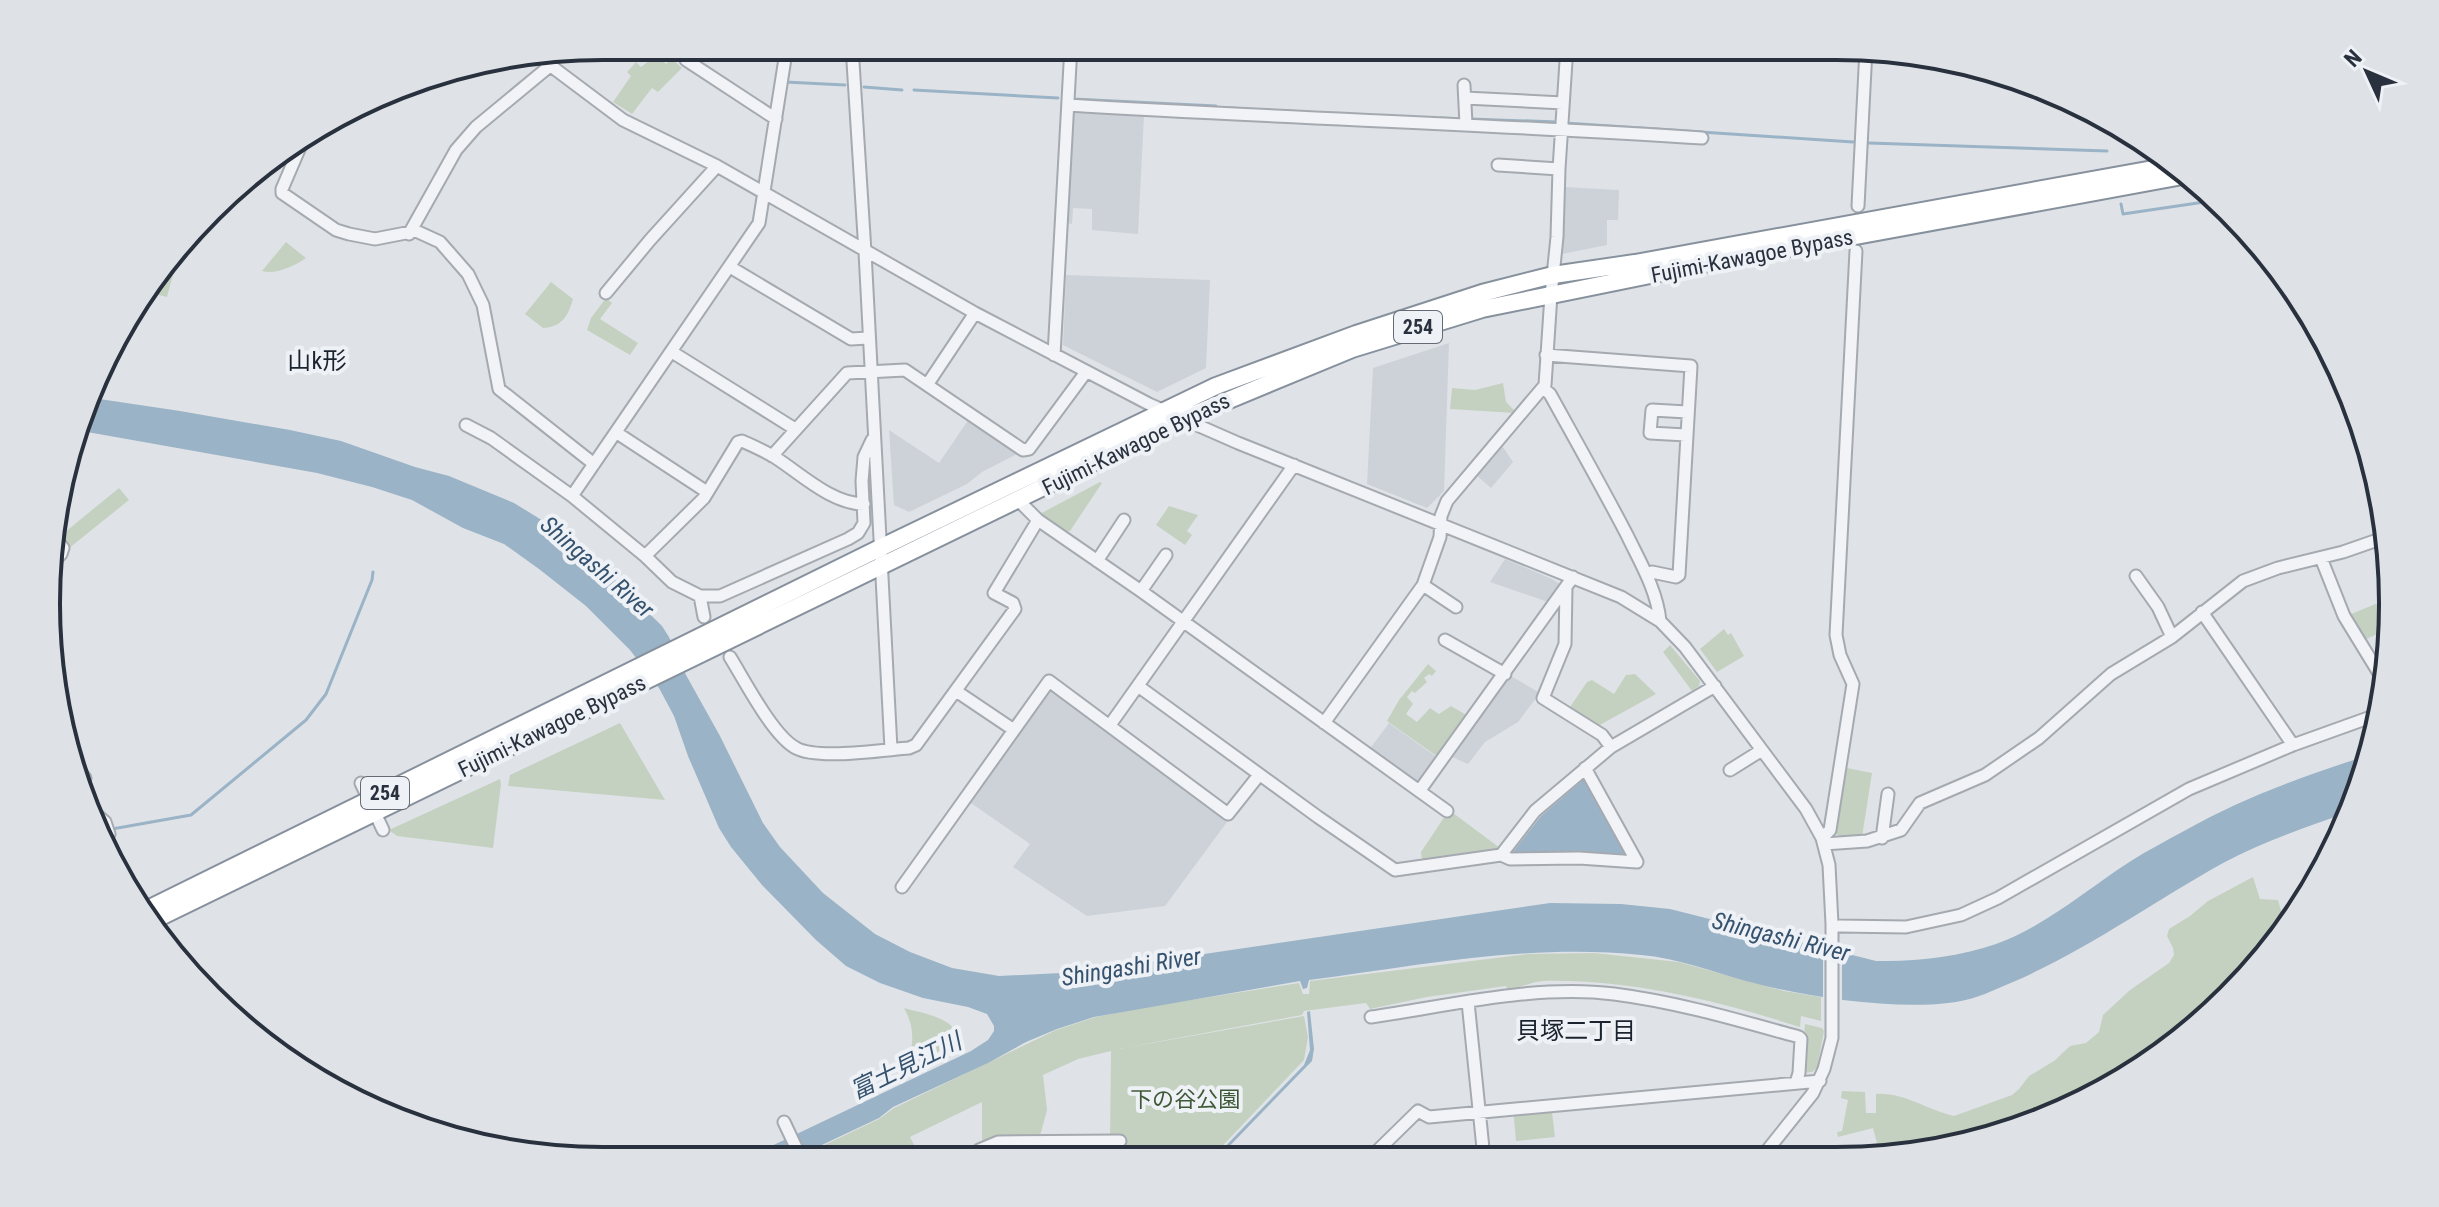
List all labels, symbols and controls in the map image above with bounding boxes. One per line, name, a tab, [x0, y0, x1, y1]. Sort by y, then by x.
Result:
north arrow	[2327, 32, 2407, 112]
text: N	[2339, 45, 2367, 72]
street label: Fujimi-Kawagoe Bypass	[1649, 224, 1855, 288]
road number: 254	[1394, 311, 1442, 343]
district label: 山k形	[288, 347, 346, 375]
street label: Fujimi-Kawagoe Bypass	[1038, 388, 1234, 500]
water label: Shingashi River	[535, 510, 660, 624]
street label: Fujimi-Kawagoe Bypass	[454, 670, 650, 782]
road number: 254	[361, 777, 409, 809]
water label: Shingashi River	[1709, 906, 1854, 968]
water label: Shingashi River	[1059, 942, 1204, 992]
district label: 貝塚二丁目	[1516, 1017, 1636, 1045]
water label: 富士見江川	[846, 1026, 969, 1105]
park label: 下の谷公園	[1130, 1087, 1240, 1112]

